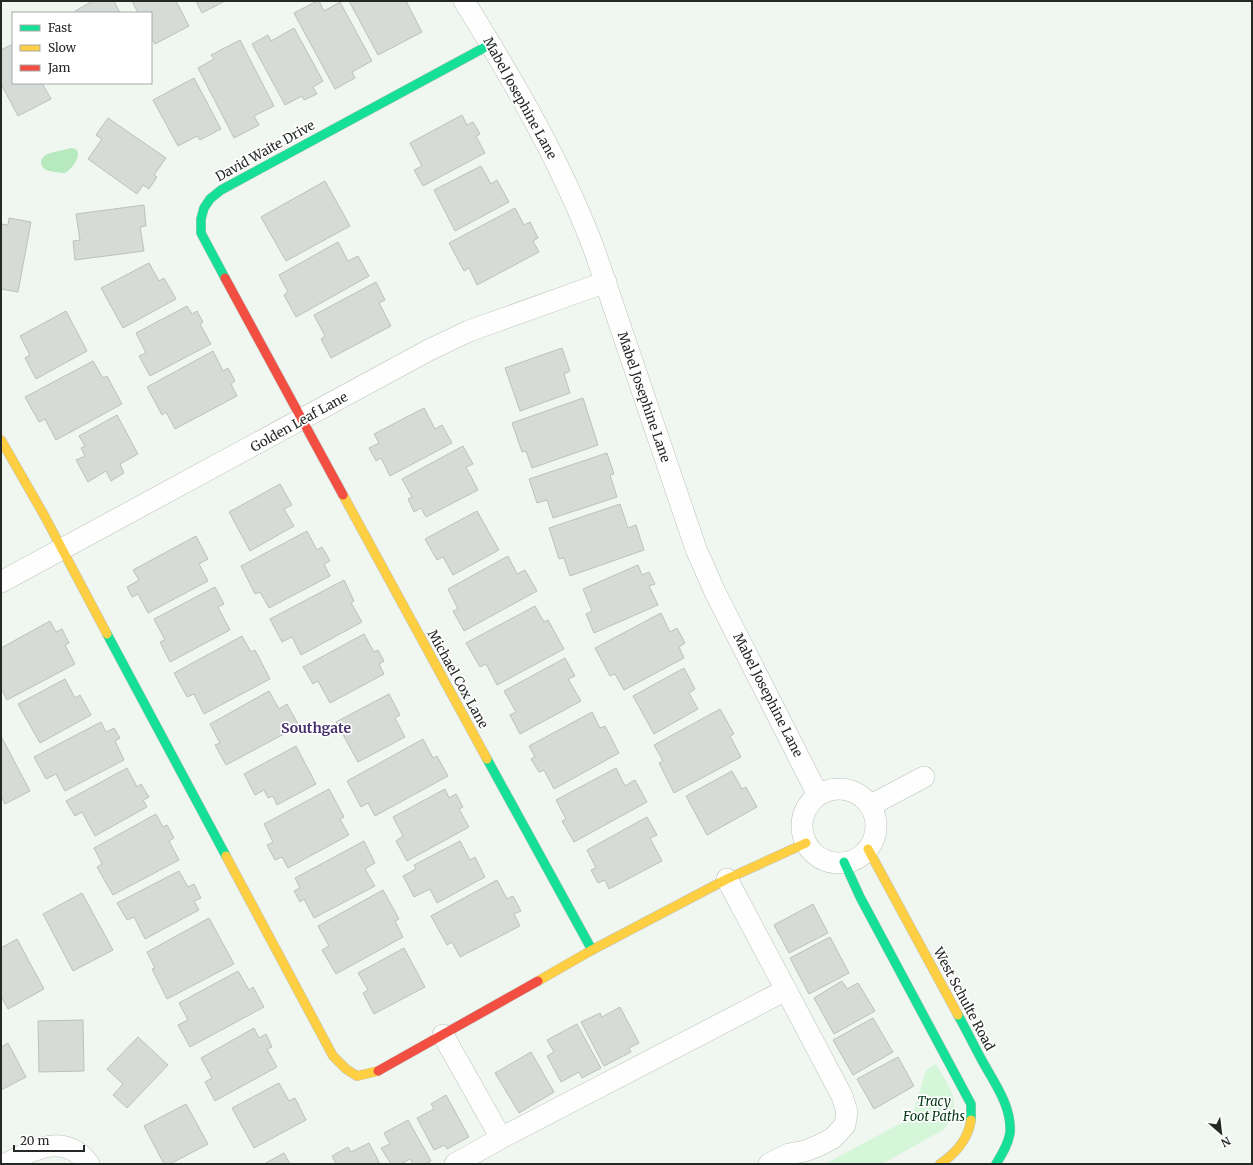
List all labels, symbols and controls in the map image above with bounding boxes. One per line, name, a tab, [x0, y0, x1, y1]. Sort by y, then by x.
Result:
legend	[12, 12, 152, 84]
text: Fast	[48, 20, 72, 35]
street label: Mabel Josephine Lane	[479, 34, 561, 162]
text: Slow	[48, 40, 77, 55]
text: Jam	[47, 60, 71, 75]
street label: David Waite Drive	[212, 117, 318, 185]
street label: Mabel Josephine Lane	[614, 330, 674, 465]
street label: Golden Leaf Lane	[247, 388, 351, 456]
street label: Michael Cox Lane	[424, 627, 492, 732]
street label: Mabel Josephine Lane	[729, 630, 807, 760]
district label: Southgate	[281, 719, 351, 737]
street label: West Schulte Road	[929, 944, 998, 1054]
park label: Tracy Foot Paths	[902, 1093, 965, 1125]
north arrow	[1201, 1113, 1241, 1153]
scale bar	[14, 1127, 84, 1153]
text: 20 m	[20, 1133, 49, 1148]
text: N	[1218, 1134, 1233, 1150]

